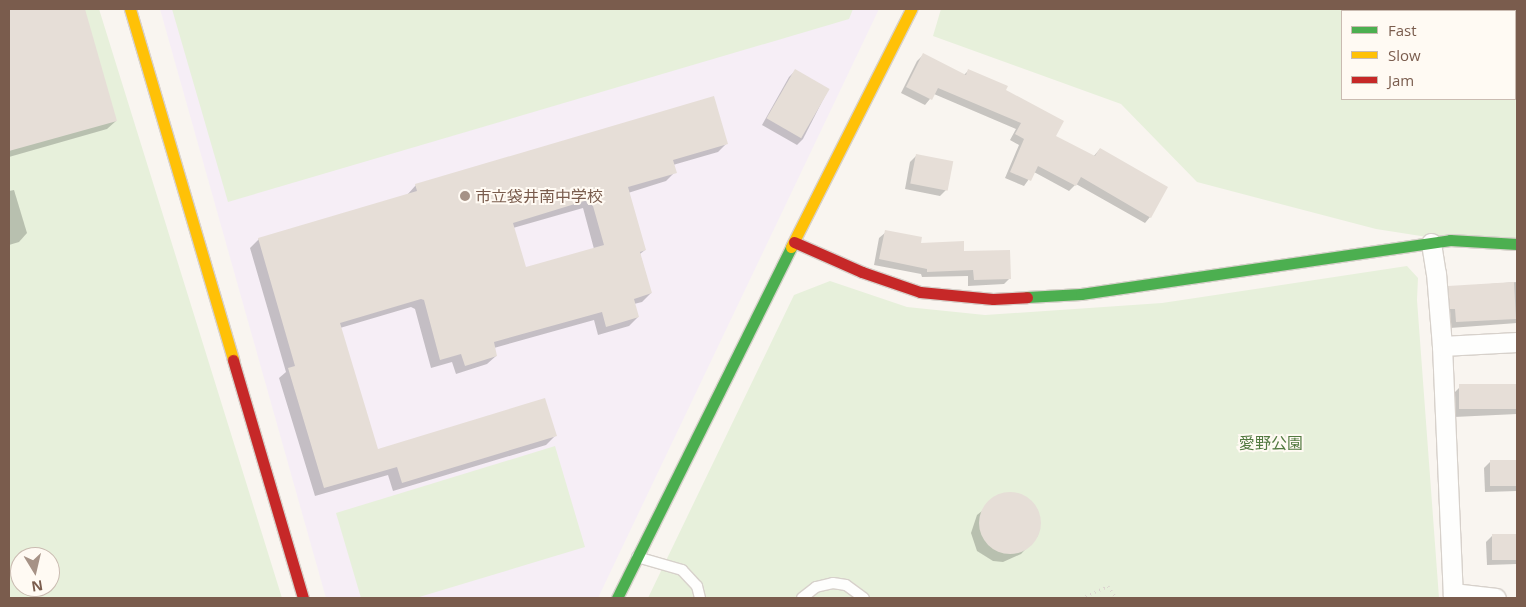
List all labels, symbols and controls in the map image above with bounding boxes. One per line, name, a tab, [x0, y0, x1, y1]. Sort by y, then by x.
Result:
legend	[1341, 10, 1516, 100]
text: Fast	[1388, 20, 1417, 40]
text: Slow	[1388, 45, 1421, 65]
text: Jam	[1388, 70, 1414, 90]
place label: 市立袋井南中学校	[475, 186, 603, 206]
marker: 市立袋井南中学校	[459, 190, 471, 202]
park label: 愛野公園	[1239, 433, 1303, 453]
north arrow	[10, 547, 60, 597]
text: N	[30, 576, 44, 597]

